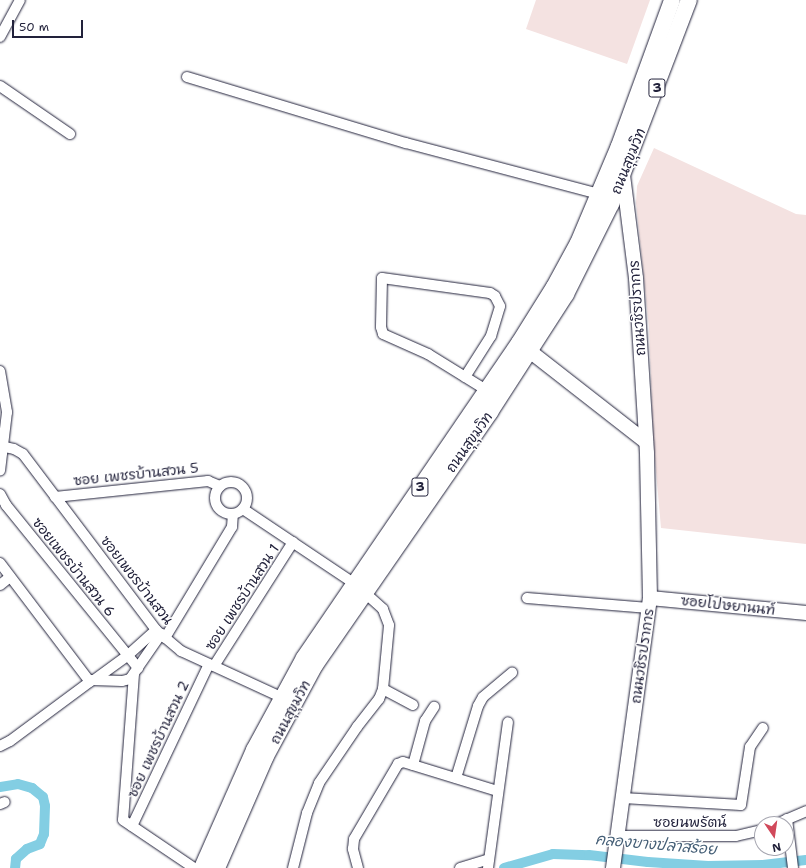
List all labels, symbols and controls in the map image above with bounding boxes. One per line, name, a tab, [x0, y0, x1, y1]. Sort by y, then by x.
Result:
scale bar	[14, 12, 85, 38]
text: 50 m	[19, 19, 49, 35]
road number: 3	[648, 77, 666, 99]
street label: ถนนสุขุมวิท	[607, 125, 649, 197]
street label: ถนนวชิรปราการ	[625, 260, 649, 356]
street label: ถนนสุขุมวิท	[442, 409, 496, 475]
street label: ซอย เพชรบ้านสวน 5	[73, 459, 199, 489]
road number: 3	[411, 476, 429, 498]
street label: ซอยเพชรบ้านสวน 6	[29, 514, 119, 620]
street label: ซอยเพชรบ้านสวน	[97, 532, 177, 628]
street label: ซอย เพชรบ้านสวน 1	[201, 541, 283, 653]
street label: ซอยโปษยานนท์	[680, 592, 776, 618]
street label: ถนนวชิรปราการ	[627, 607, 657, 705]
street label: ถนนสุขุมวิท	[266, 677, 314, 747]
street label: ซอย เพชรบ้านสวน 2	[124, 678, 192, 800]
street label: ซอยนพรัตน์	[653, 814, 727, 830]
north arrow	[754, 816, 794, 856]
water label: คลองบางปลาสร้อย	[595, 831, 717, 859]
text: N	[771, 839, 783, 855]

